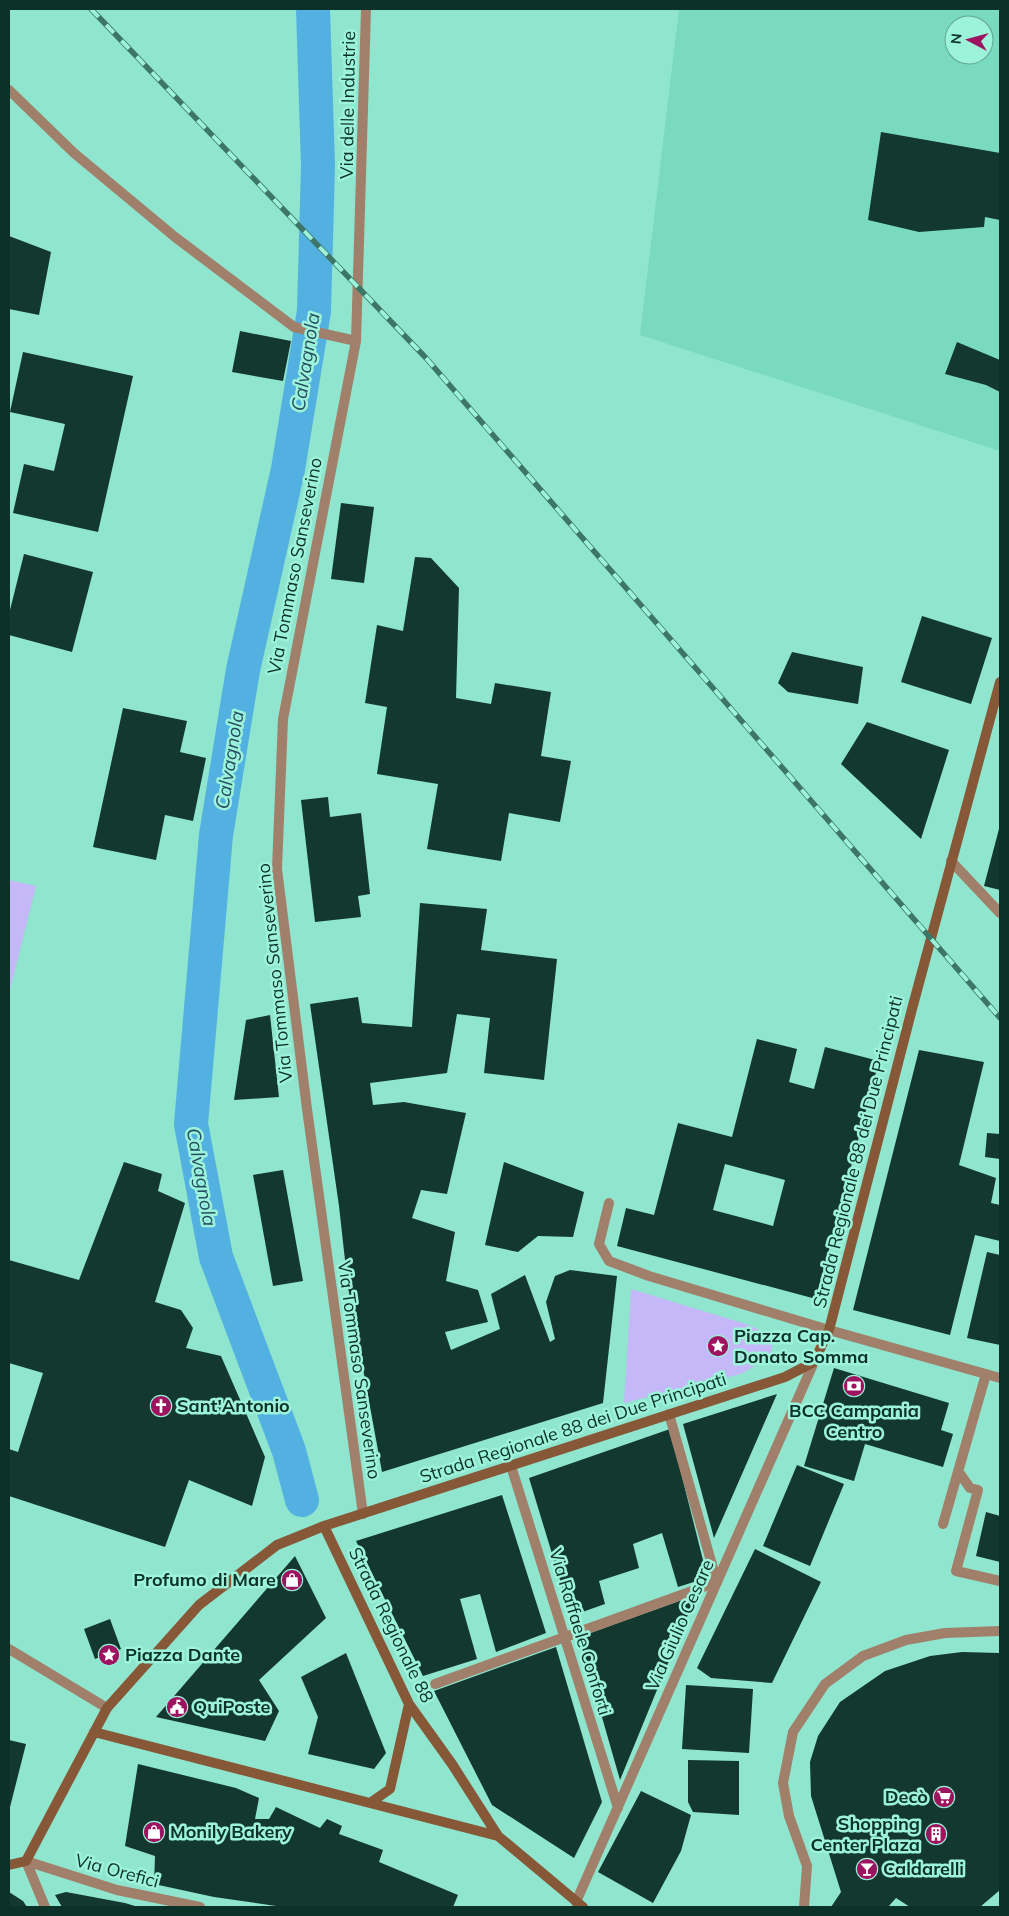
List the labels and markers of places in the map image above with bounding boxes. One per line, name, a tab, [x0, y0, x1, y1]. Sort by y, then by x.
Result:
place label: Piazza Cap. Donato Somma	[734, 1324, 869, 1368]
place icon: Piazza Cap. Donato Somma	[706, 1334, 730, 1358]
bank icon: BCC Campania Centro	[842, 1374, 866, 1398]
church icon: Sant'Antonio	[149, 1394, 173, 1418]
place label: Sant'Antonio	[177, 1394, 290, 1417]
place label: BCC Campania Centro	[789, 1399, 919, 1443]
place label: Profumo di Mare	[133, 1568, 276, 1591]
shop icon: Profumo di Mare	[280, 1568, 304, 1592]
place icon: Piazza Dante	[97, 1643, 121, 1667]
place label: Piazza Dante	[125, 1643, 240, 1666]
public building icon: QuiPoste	[165, 1695, 189, 1719]
place label: QuiPoste	[193, 1695, 270, 1718]
place label: Decò	[885, 1785, 928, 1808]
supermarket icon: Decò	[932, 1785, 956, 1809]
place label: Shopping Center Plaza	[811, 1812, 920, 1856]
shop icon: Monily Bakery	[142, 1820, 166, 1844]
place label: Monily Bakery	[170, 1820, 292, 1843]
building icon: Shopping Center Plaza	[924, 1822, 948, 1846]
bar icon: Caldarelli	[855, 1857, 879, 1881]
place label: Caldarelli	[883, 1857, 964, 1880]

